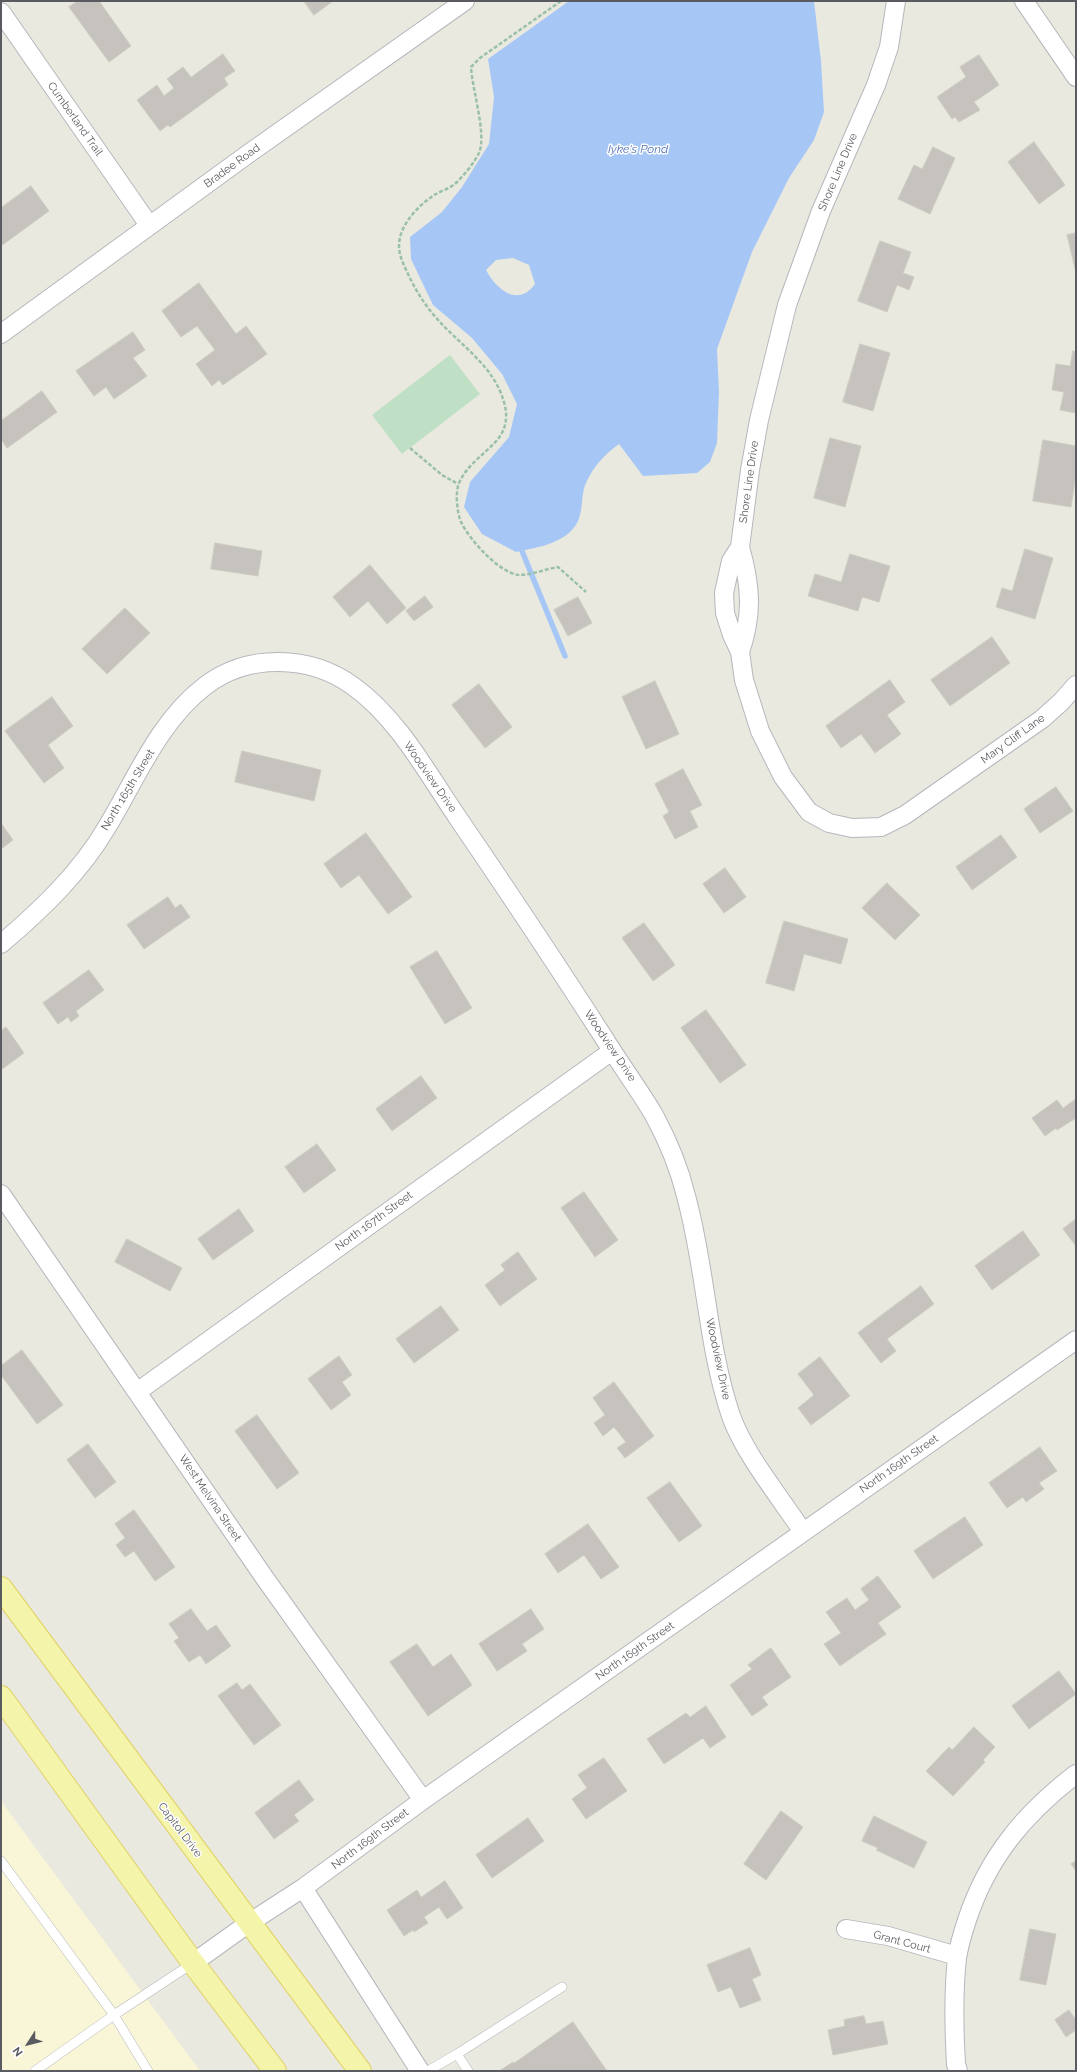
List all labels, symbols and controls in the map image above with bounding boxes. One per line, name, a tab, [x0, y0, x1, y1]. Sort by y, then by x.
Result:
street label: Cumberland Trail	[45, 79, 105, 159]
street label: Shore Line Drive	[816, 131, 860, 213]
street label: Bradee Road	[201, 141, 263, 191]
water label: Iyke's Pond	[608, 142, 668, 156]
street label: Shore Line Drive	[737, 440, 761, 524]
street label: Mary Cliff Lane	[979, 711, 1047, 767]
street label: Woodview Drive	[401, 739, 459, 815]
street label: North 165th Street	[99, 747, 157, 833]
street label: Woodview Drive	[581, 1008, 639, 1084]
street label: North 167th Street	[333, 1189, 415, 1253]
street label: Woodview Drive	[703, 1317, 733, 1401]
street label: North 169th Street	[857, 1432, 941, 1496]
street label: West Melvina Street	[176, 1452, 244, 1544]
street label: North 169th Street	[593, 1619, 677, 1683]
street label: Capitol Drive	[155, 1800, 205, 1860]
street label: North 169th Street	[329, 1806, 411, 1872]
street label: Grant Court	[872, 1928, 932, 1956]
north arrow	[8, 2024, 48, 2064]
text: N	[10, 2044, 26, 2059]

